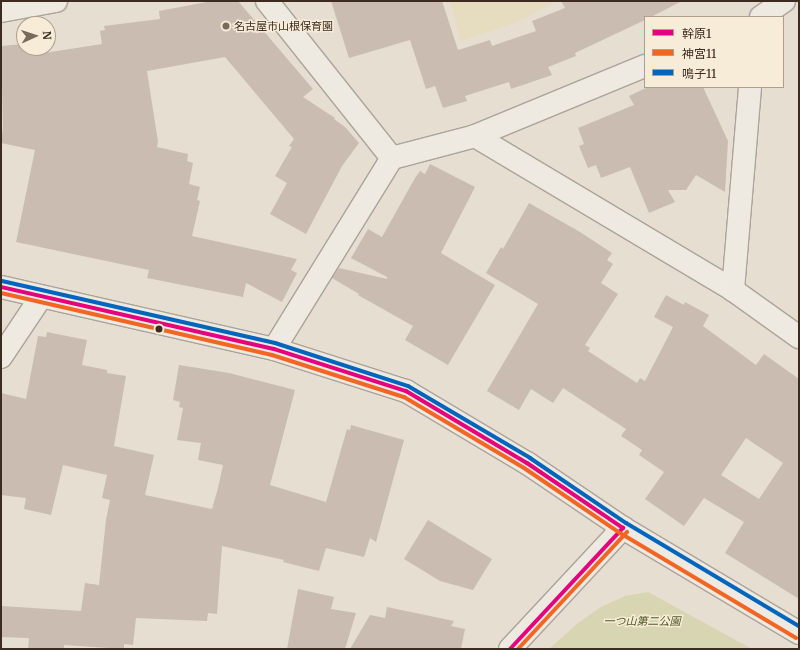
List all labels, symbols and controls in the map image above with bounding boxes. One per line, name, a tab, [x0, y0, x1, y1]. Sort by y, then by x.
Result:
north arrow	[16, 16, 56, 56]
legend	[644, 16, 784, 88]
place label: 名古屋市山根保育園	[234, 19, 333, 33]
marker: 名古屋市山根保育園	[221, 21, 231, 31]
text: 幹原1	[682, 26, 711, 41]
text: N	[40, 31, 54, 40]
text: 神宮11	[682, 46, 717, 61]
text: 鳴子11	[682, 66, 717, 81]
unlabelled marker	[154, 324, 164, 334]
park label: 一つ山第二公園	[604, 614, 680, 628]

